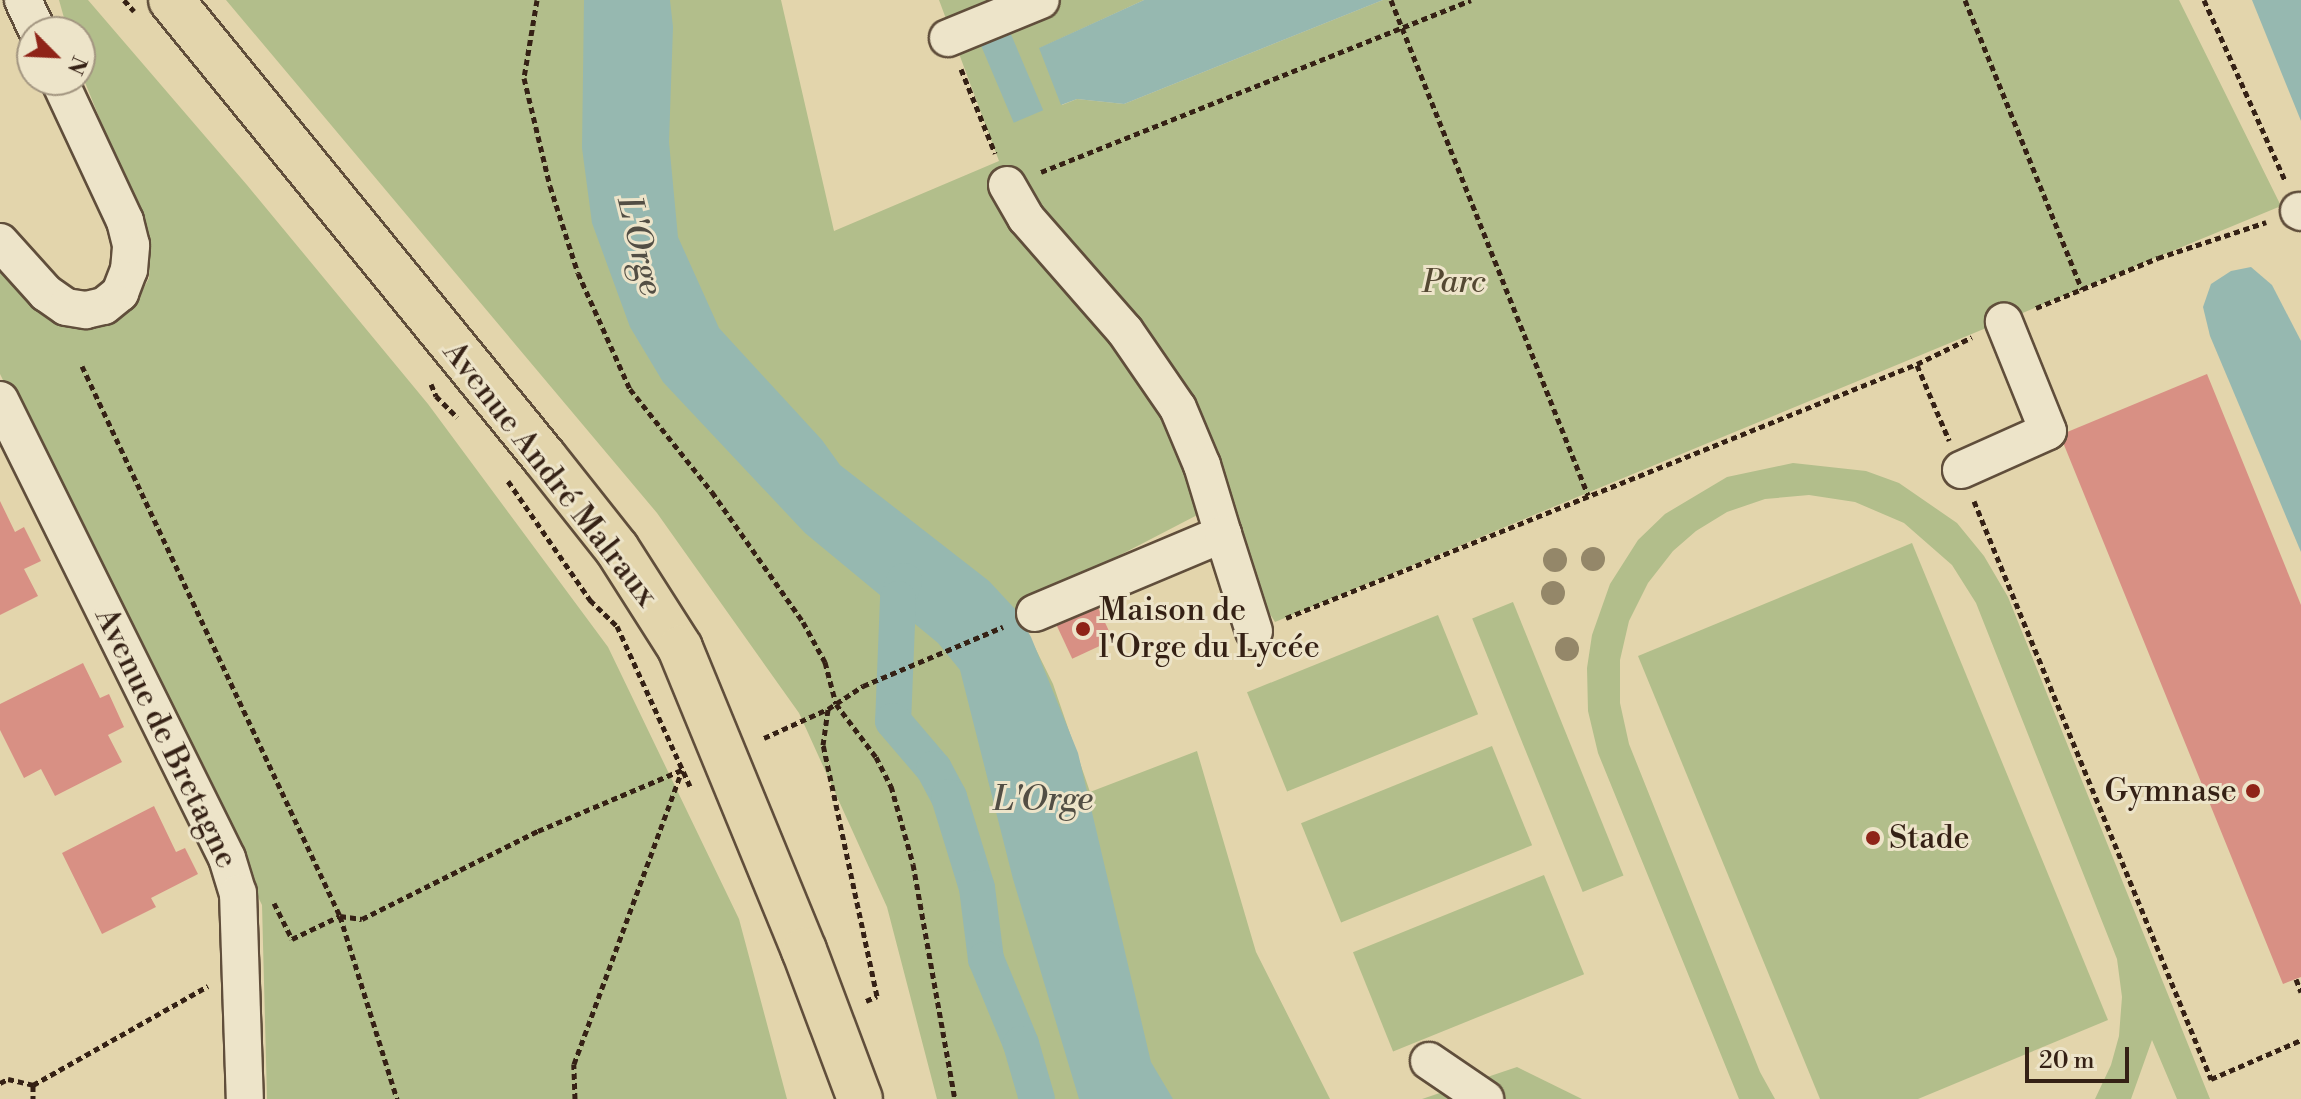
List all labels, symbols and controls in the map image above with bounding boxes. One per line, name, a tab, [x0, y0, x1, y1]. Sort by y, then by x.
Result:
north arrow	[16, 16, 96, 96]
text: N	[61, 52, 92, 79]
water label: L'Orge	[607, 192, 671, 300]
park label: Parc	[1422, 263, 1486, 301]
street label: Avenue André Malraux	[435, 334, 665, 614]
place label: Maison de l'Orge du Lycée	[1099, 592, 1320, 667]
street label: Avenue de Bretagne	[86, 601, 246, 875]
marker: Maison de l'Orge du Lycée	[1074, 620, 1092, 638]
place label: Gymnase	[2104, 772, 2237, 810]
water label: L'Orge	[993, 781, 1093, 821]
marker: Gymnase	[2244, 782, 2262, 800]
place label: Stade	[1889, 819, 1970, 857]
marker: Stade	[1864, 829, 1882, 847]
scale bar	[2029, 1031, 2133, 1081]
text: 20 m	[2039, 1046, 2095, 1076]

